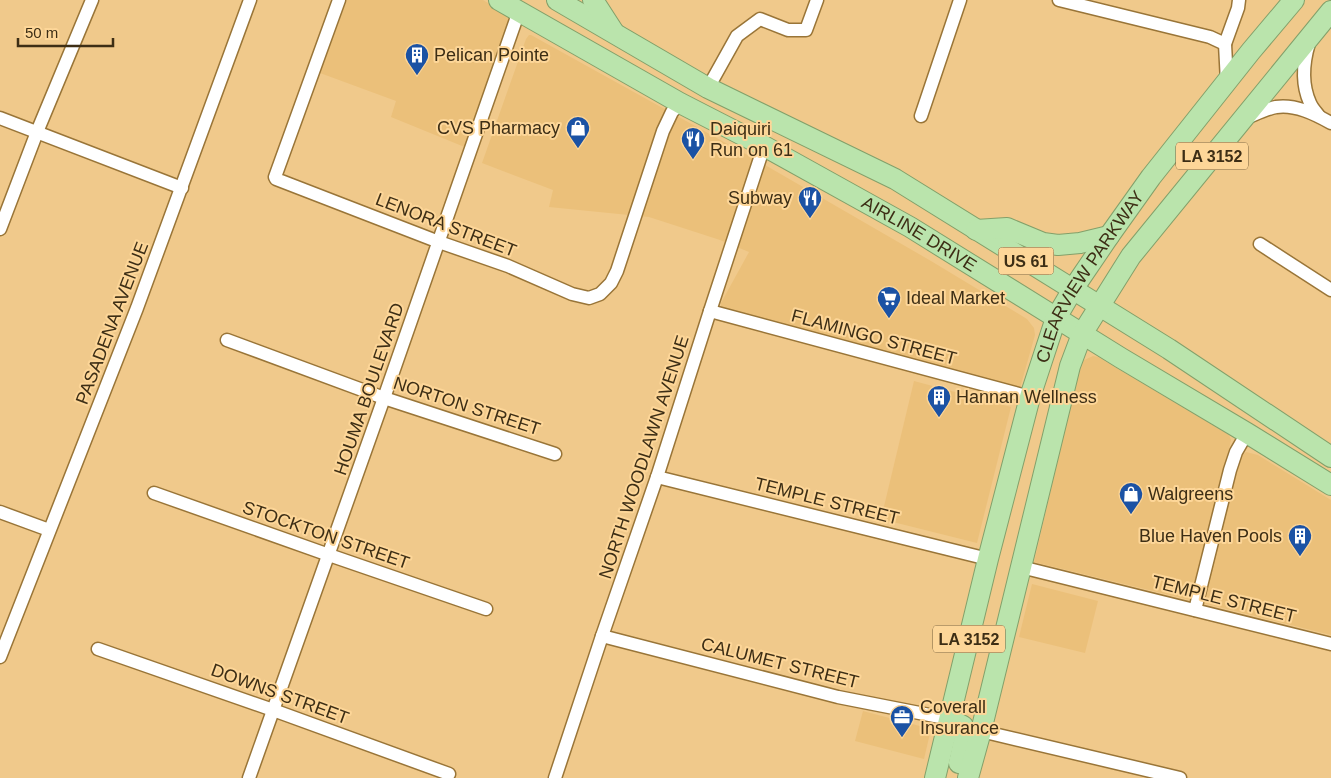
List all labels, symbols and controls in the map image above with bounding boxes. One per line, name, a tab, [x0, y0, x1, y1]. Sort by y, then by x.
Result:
scale bar	[18, 15, 112, 47]
text: 50 m	[25, 24, 58, 41]
building icon: Pelican Pointe	[404, 42, 430, 76]
place label: Pelican Pointe	[434, 45, 549, 65]
shop icon: CVS Pharmacy	[565, 115, 591, 149]
place label: CVS Pharmacy	[437, 118, 560, 138]
place label: Daiquiri Run on 61	[710, 119, 793, 160]
restaurant icon: Daiquiri Run on 61	[680, 126, 706, 160]
road number: LA 3152	[1176, 142, 1248, 170]
restaurant icon: Subway	[797, 185, 823, 219]
street label: CLEARVIEW PARKWAY	[1032, 187, 1148, 365]
place label: Subway	[728, 188, 792, 208]
street label: LENORA STREET	[373, 189, 519, 261]
street label: AIRLINE DRIVE	[858, 192, 980, 276]
street label: PASADENA AVENUE	[72, 239, 152, 407]
road number: US 61	[998, 248, 1054, 274]
supermarket icon: Ideal Market	[876, 285, 902, 319]
place label: Ideal Market	[906, 288, 1005, 308]
street label: HOUMA BOULEVARD	[330, 300, 408, 478]
street label: FLAMINGO STREET	[789, 305, 959, 369]
street label: NORTH WOODLAWN AVENUE	[595, 333, 693, 581]
street label: NORTON STREET	[391, 373, 543, 439]
building icon: Hannan Wellness	[926, 384, 952, 418]
place label: Hannan Wellness	[956, 387, 1097, 407]
street label: TEMPLE STREET	[753, 473, 901, 529]
shop icon: Walgreens	[1118, 481, 1144, 515]
place label: Walgreens	[1148, 484, 1233, 504]
street label: STOCKTON STREET	[240, 497, 412, 573]
building icon: Blue Haven Pools	[1287, 523, 1313, 557]
place label: Blue Haven Pools	[1139, 526, 1282, 546]
street label: TEMPLE STREET	[1150, 571, 1298, 627]
road number: LA 3152	[933, 626, 1005, 652]
street label: CALUMET STREET	[699, 634, 861, 692]
street label: DOWNS STREET	[208, 660, 352, 728]
place label: Coverall Insurance	[920, 697, 999, 738]
office icon: Coverall Insurance	[889, 704, 915, 738]

